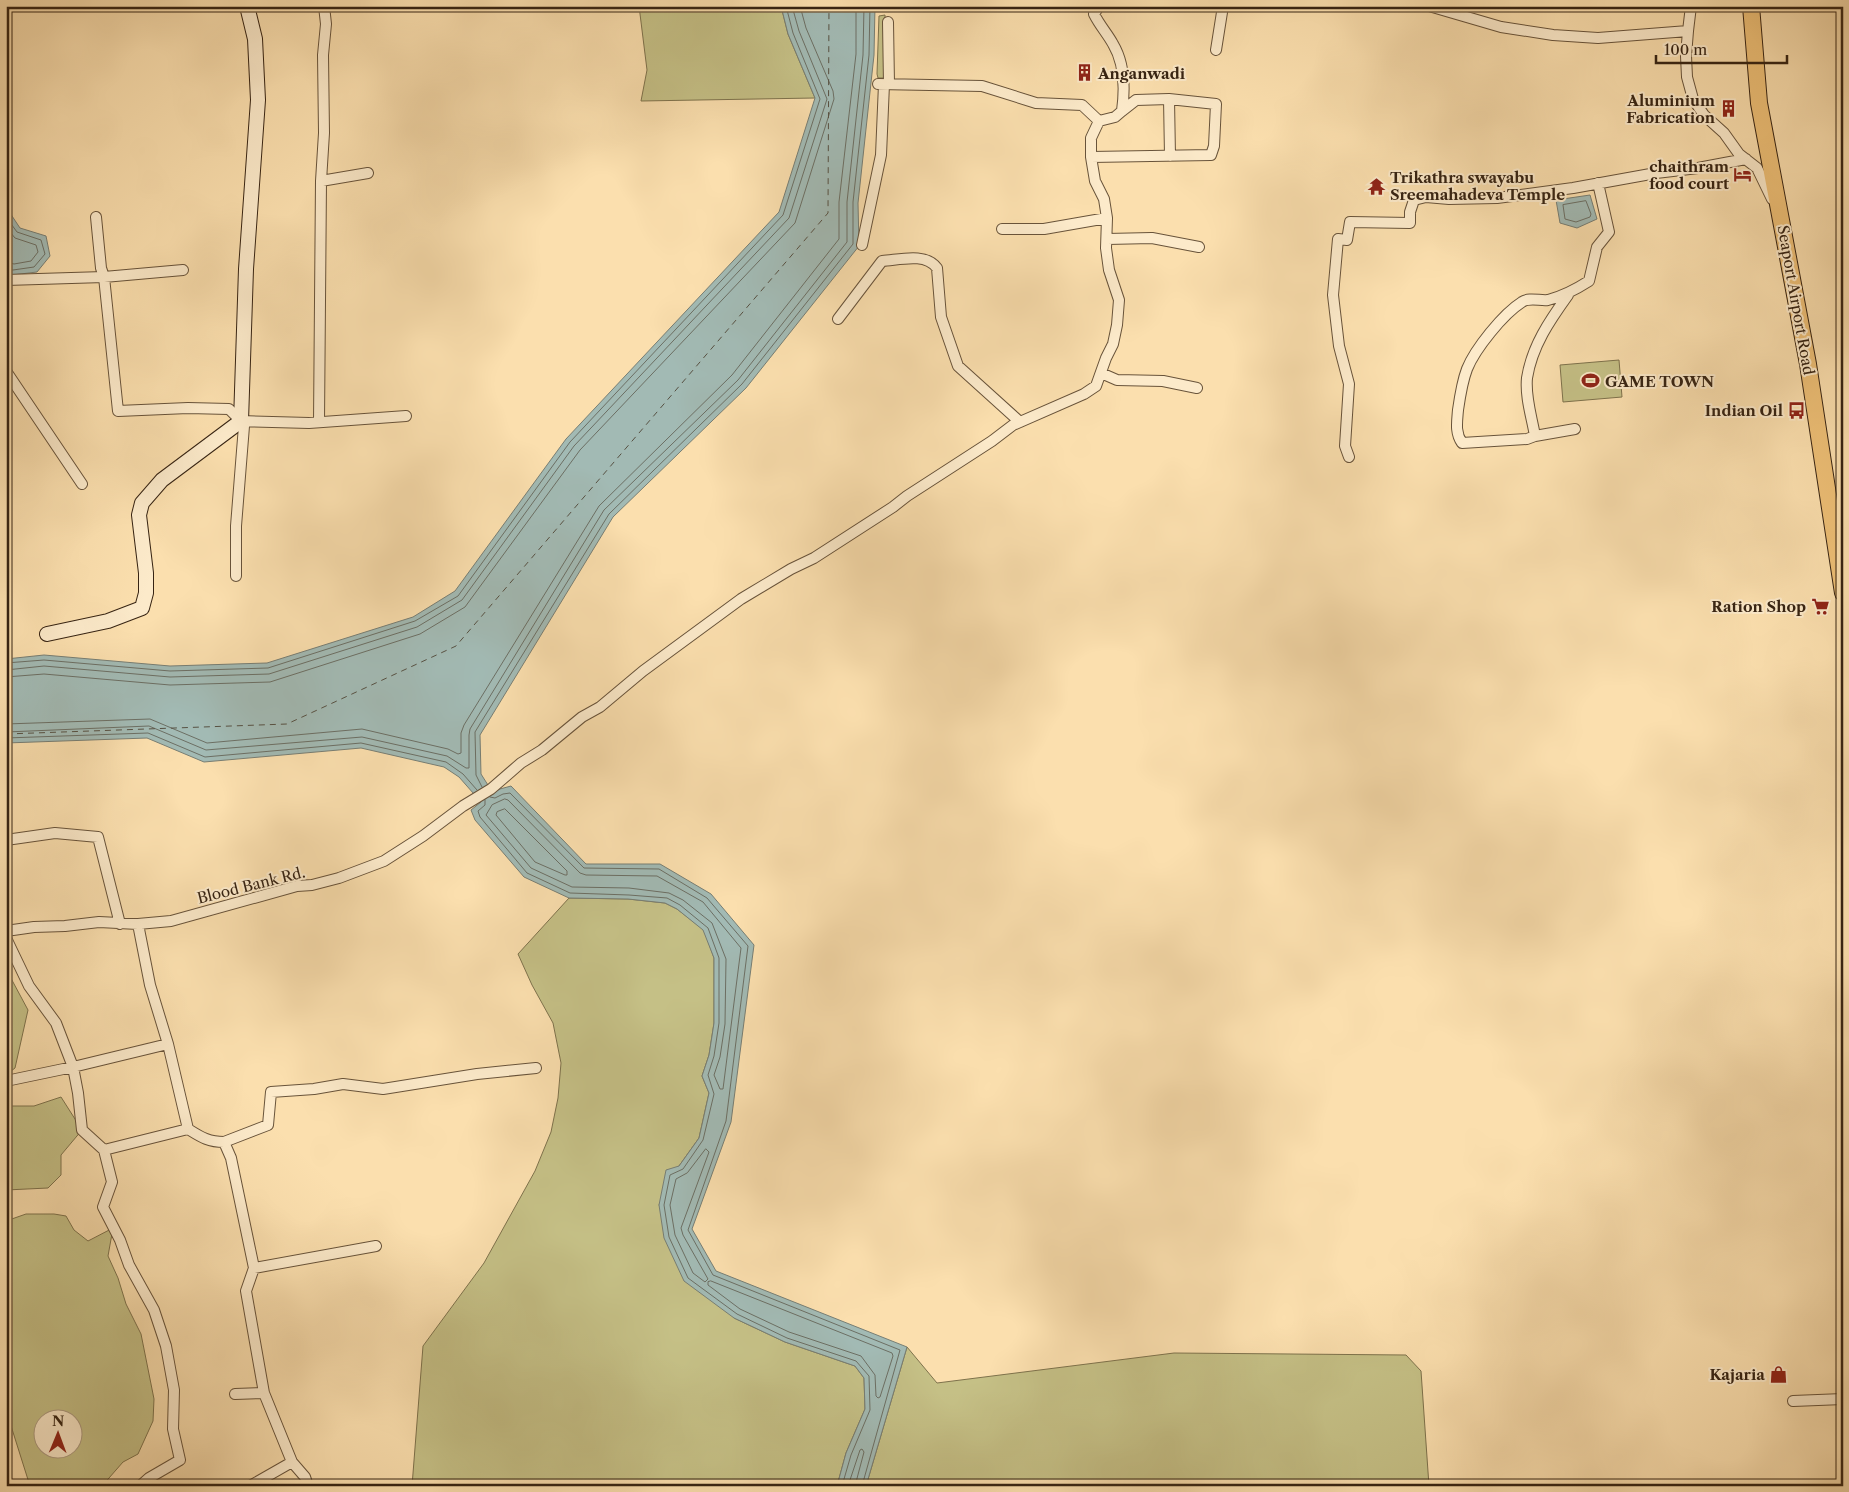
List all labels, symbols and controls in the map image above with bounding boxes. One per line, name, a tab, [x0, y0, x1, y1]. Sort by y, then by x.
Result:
scale bar	[1656, 32, 1788, 64]
text: 100 m	[1664, 40, 1707, 59]
building icon: Anganwadi	[1074, 63, 1094, 83]
place label: Anganwadi	[1097, 64, 1186, 83]
place label: Aluminium Fabrication	[1626, 91, 1716, 127]
building icon: Aluminium Fabrication	[1719, 99, 1739, 119]
place label: chaithram food court	[1649, 157, 1729, 193]
hotel icon: chaithram food court	[1733, 165, 1753, 185]
place label: Trikathra swayabu Sreemahadeva Temple	[1390, 168, 1565, 204]
temple icon: Trikathra swayabu Sreemahadeva Temple	[1366, 176, 1386, 196]
street label: Seaport Airport Road	[1773, 224, 1819, 376]
sports icon: GAME TOWN	[1581, 371, 1601, 391]
place label: GAME TOWN	[1605, 372, 1714, 391]
bus stop icon: Indian Oil	[1787, 400, 1807, 420]
place label: Indian Oil	[1705, 401, 1783, 420]
supermarket icon: Ration Shop	[1810, 596, 1830, 616]
place label: Ration Shop	[1711, 597, 1806, 616]
street label: Blood Bank Rd.	[195, 862, 307, 908]
shop icon: Kajaria	[1769, 1364, 1789, 1384]
place label: Kajaria	[1709, 1365, 1765, 1384]
north arrow	[32, 1410, 82, 1460]
text: N	[52, 1412, 64, 1430]

